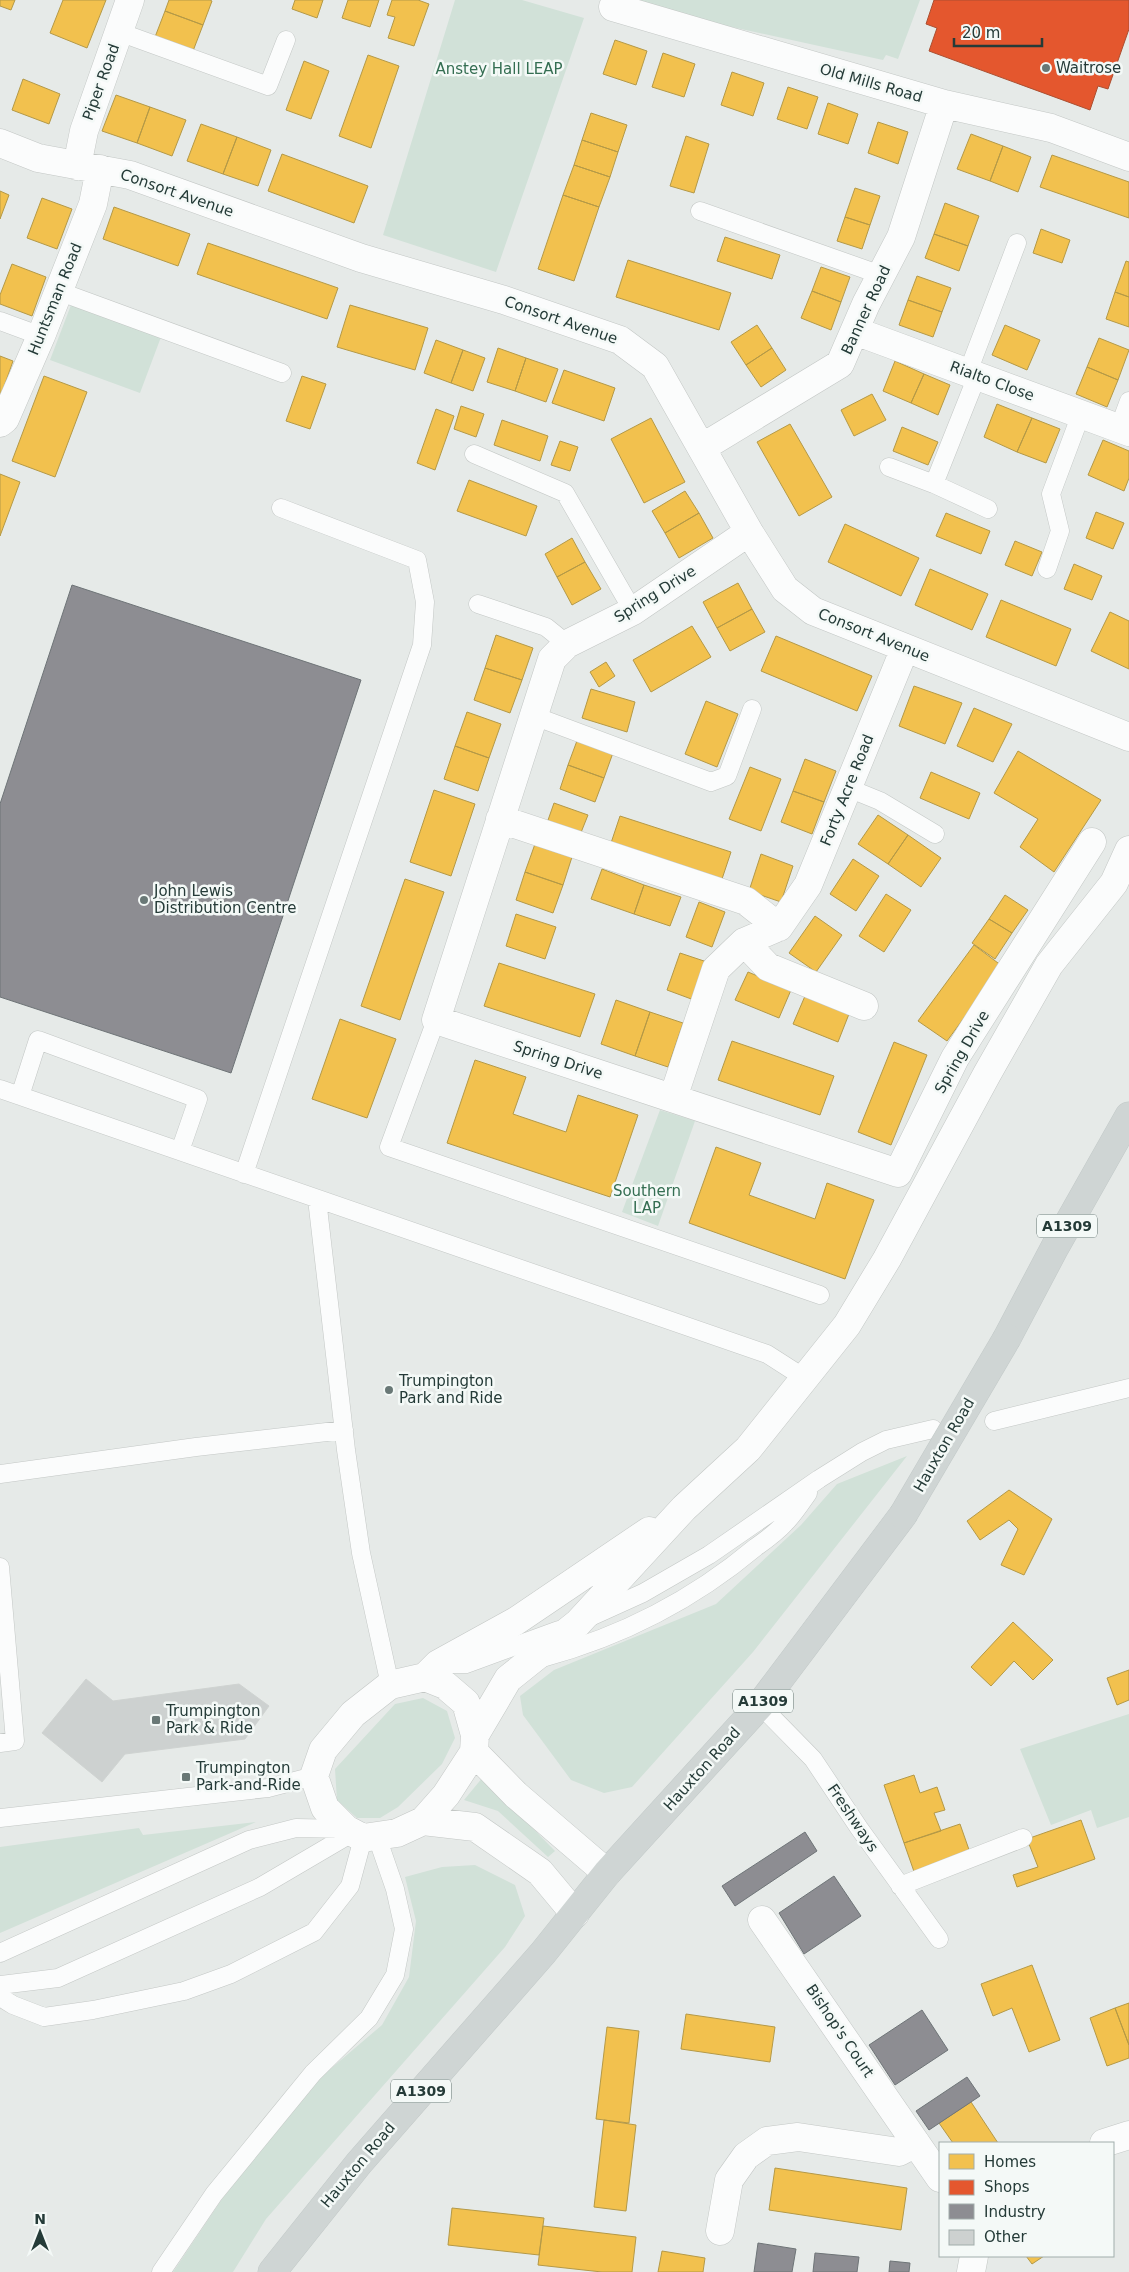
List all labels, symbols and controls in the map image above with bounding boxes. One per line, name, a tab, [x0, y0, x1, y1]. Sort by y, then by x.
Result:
scale bar	[954, 15, 1042, 47]
text: 20 m	[962, 24, 1000, 42]
street label: Piper Road	[79, 41, 123, 123]
place label: Waitrose	[1056, 59, 1121, 77]
park label: Anstey Hall LEAP	[435, 60, 563, 78]
street label: Old Mills Road	[818, 60, 924, 106]
marker: Waitrose	[1040, 62, 1052, 74]
street label: Consort Avenue	[118, 165, 236, 221]
street label: Huntsman Road	[24, 240, 86, 358]
street label: Banner Road	[837, 263, 895, 357]
street label: Consort Avenue	[502, 292, 620, 348]
street label: Rialto Close	[947, 357, 1037, 405]
street label: Spring Drive	[611, 562, 699, 626]
street label: Consort Avenue	[816, 604, 932, 666]
street label: Forty Acre Road	[816, 732, 878, 848]
place label: John Lewis Distribution Centre	[153, 882, 296, 917]
marker: John Lewis Distribution Centre	[138, 894, 150, 906]
street label: Spring Drive	[931, 1007, 993, 1097]
street label: Spring Drive	[511, 1037, 605, 1083]
park label: Southern LAP	[613, 1182, 681, 1217]
road number: A1309	[1037, 1214, 1097, 1238]
place label: Trumpington Park and Ride	[398, 1372, 503, 1407]
marker: Trumpington Park and Ride	[383, 1384, 395, 1396]
street label: Hauxton Road	[910, 1395, 978, 1495]
road number: A1309	[733, 1690, 793, 1712]
place label: Trumpington Park & Ride	[165, 1702, 261, 1737]
marker: Trumpington Park & Ride	[150, 1714, 162, 1726]
street label: Hauxton Road	[660, 1724, 744, 1814]
place label: Trumpington Park-and-Ride	[195, 1759, 301, 1794]
marker: Trumpington Park-and-Ride	[180, 1771, 192, 1783]
street label: Freshways	[824, 1781, 882, 1856]
street label: Bishop's Court	[802, 1981, 878, 2081]
road number: A1309	[391, 2080, 451, 2102]
street label: Hauxton Road	[317, 2119, 399, 2211]
legend	[939, 2142, 1114, 2257]
text: Homes	[984, 2153, 1036, 2171]
text: Shops	[984, 2178, 1030, 2196]
text: Industry	[984, 2203, 1046, 2221]
north arrow	[15, 2207, 65, 2257]
text: N	[34, 2211, 46, 2227]
text: Other	[984, 2228, 1027, 2246]

